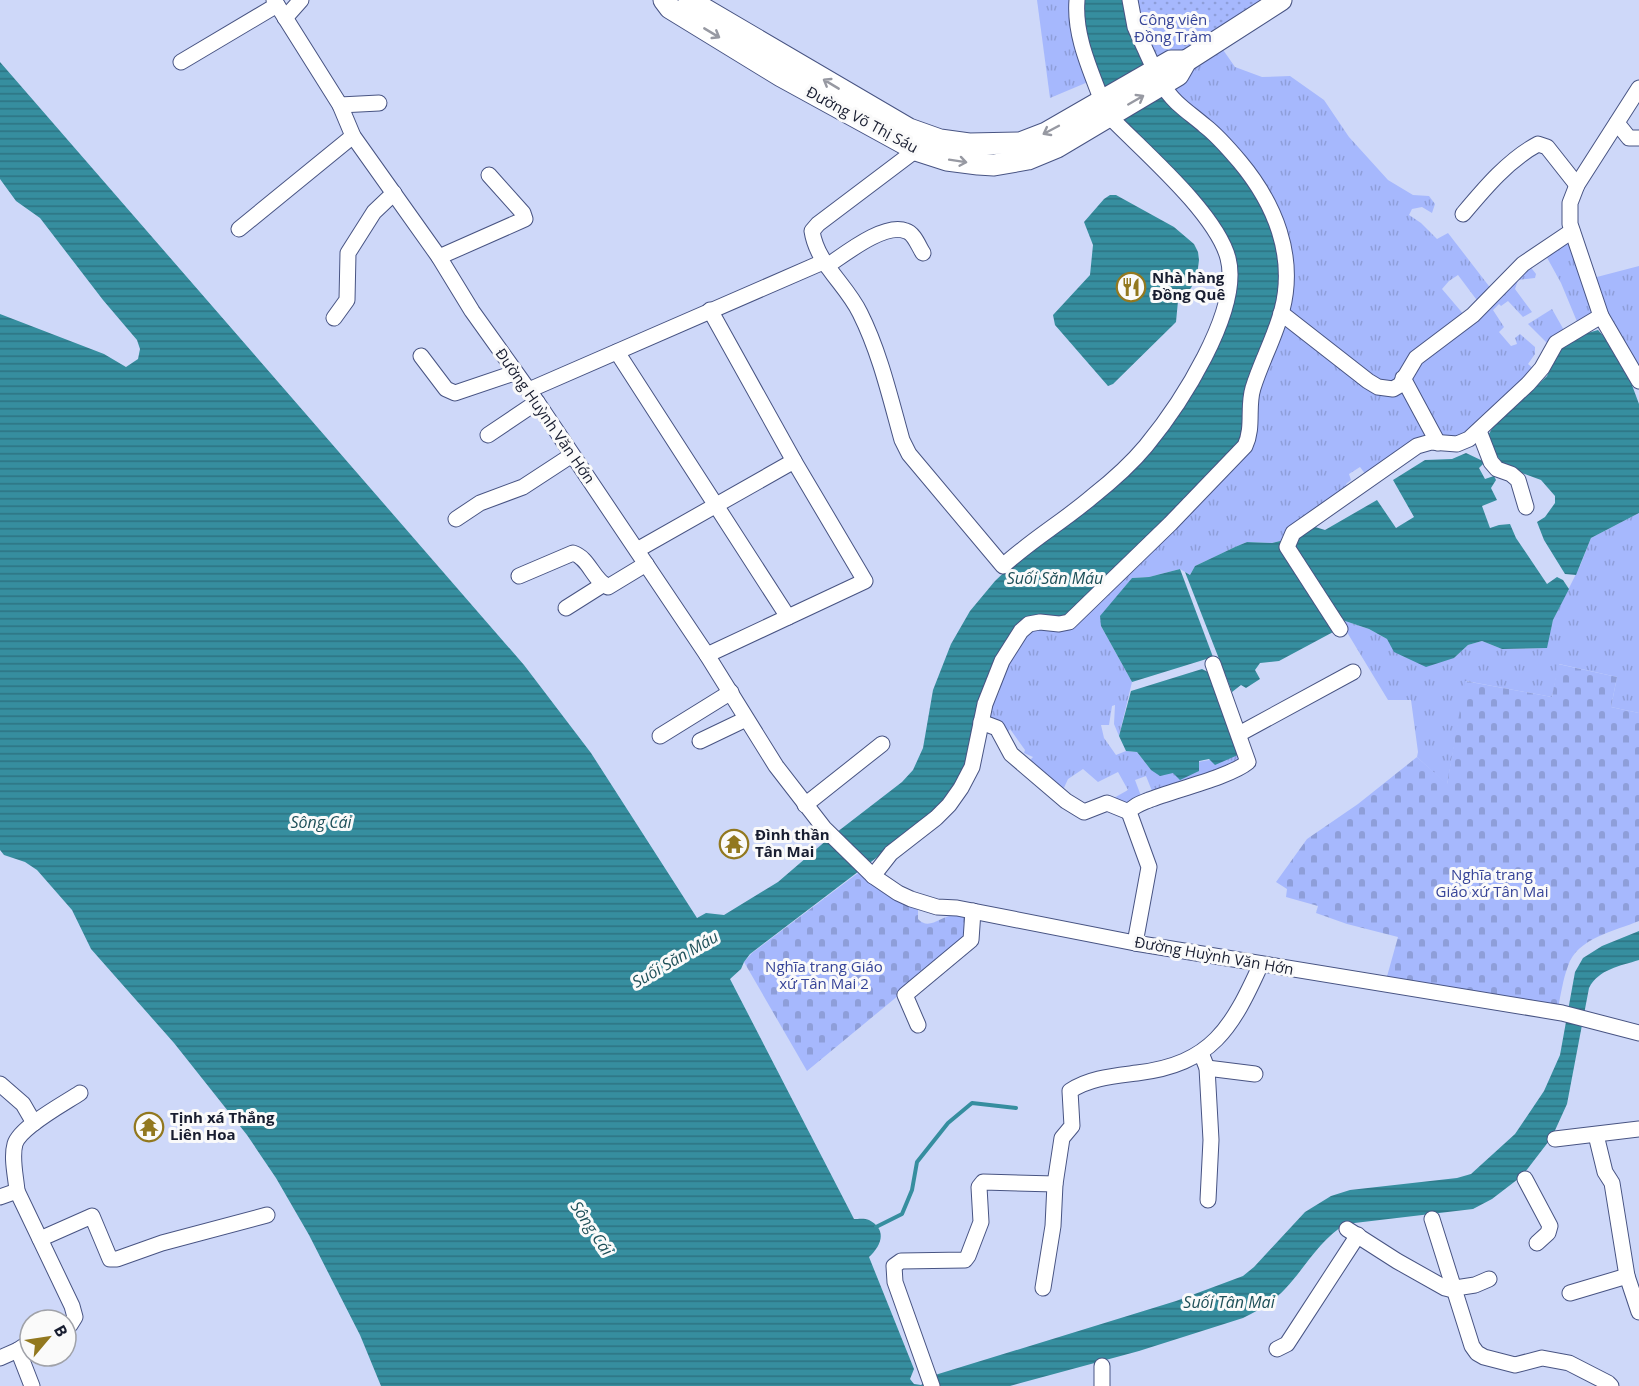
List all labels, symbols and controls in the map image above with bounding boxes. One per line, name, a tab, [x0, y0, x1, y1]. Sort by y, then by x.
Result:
park label: Công viên Đồng Tràm	[1134, 9, 1212, 46]
one-way arrow	[703, 28, 720, 40]
one-way arrow	[823, 78, 840, 90]
street label: Đường Võ Thị Sáu	[803, 81, 922, 157]
one-way arrow	[1127, 94, 1144, 106]
one-way arrow	[1042, 124, 1060, 136]
one-way arrow	[947, 156, 967, 167]
place label: Nhà hàng Đồng Quê	[1152, 267, 1225, 304]
restaurant icon: Nhà hàng Đồng Quê	[1115, 271, 1147, 303]
street label: Đường Huỳnh Văn Hớn	[491, 344, 600, 487]
water label: Suối Săn Máu	[1007, 567, 1103, 589]
water label: Sông Cái	[290, 811, 353, 833]
place label: Đình thần Tân Mai	[755, 824, 830, 861]
temple icon: Đình thần Tân Mai	[718, 828, 750, 860]
park label: Nghĩa trang Giáo xứ Tân Mai	[1436, 864, 1548, 901]
water label: Suối Săn Máu	[628, 925, 722, 993]
street label: Đường Huỳnh Văn Hớn	[1133, 931, 1295, 979]
park label: Nghĩa trang Giáo xứ Tân Mai 2	[765, 956, 883, 993]
place label: Tịnh xá Thắng Liên Hoa	[170, 1107, 275, 1144]
temple icon: Tịnh xá Thắng Liên Hoa	[133, 1111, 165, 1143]
water label: Sông Cái	[566, 1196, 619, 1260]
water label: Suối Tân Mai	[1183, 1291, 1276, 1313]
north arrow	[18, 1308, 78, 1368]
text: B	[49, 1321, 73, 1341]

